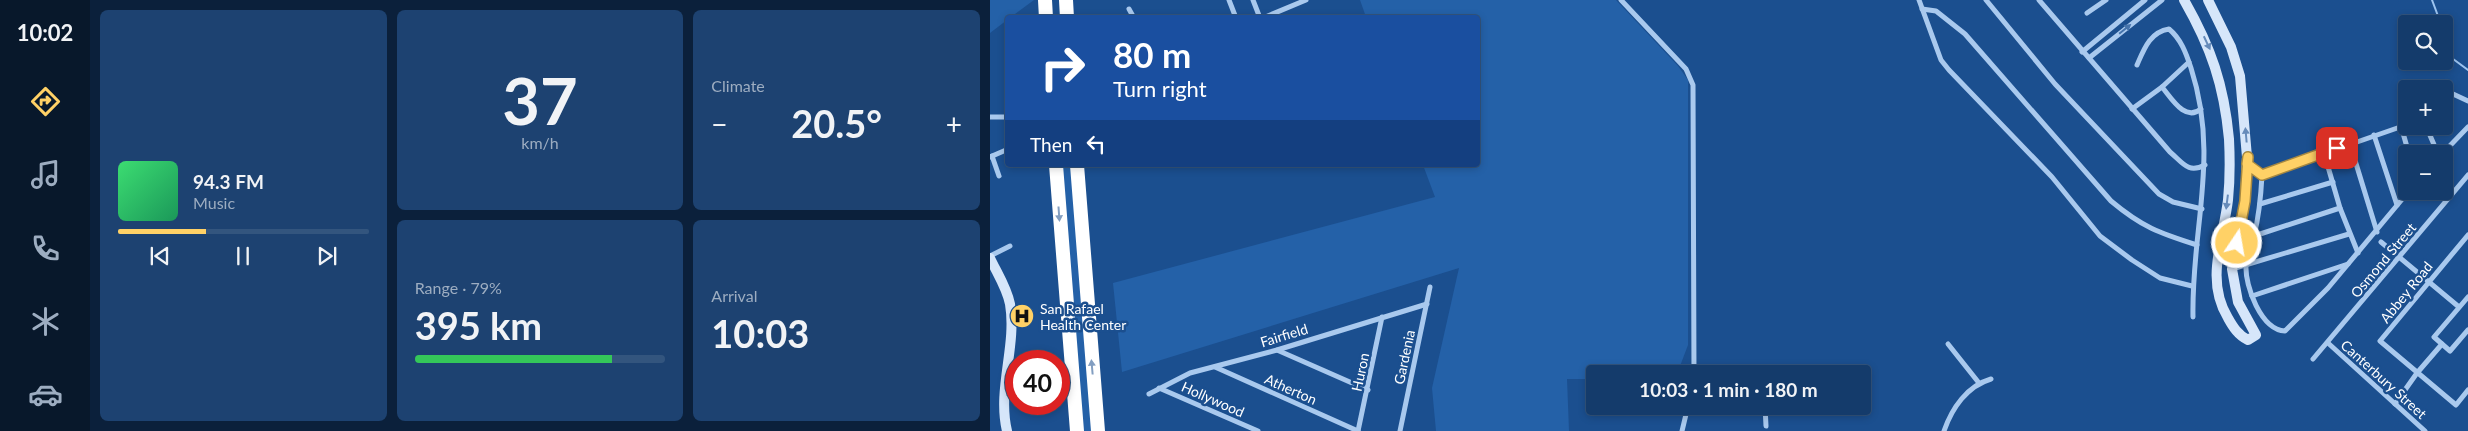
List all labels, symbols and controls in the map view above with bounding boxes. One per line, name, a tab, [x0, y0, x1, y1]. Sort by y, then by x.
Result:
map controls	[2398, 15, 2453, 200]
button: search	[2398, 15, 2453, 70]
text: 10:02	[17, 19, 73, 46]
one-way arrow	[2118, 23, 2131, 34]
text: 80 m	[1113, 33, 1191, 75]
icon: right	[1030, 35, 1095, 100]
one-way arrow	[2203, 36, 2211, 50]
text: 37	[502, 61, 578, 139]
text: Turn right	[1113, 75, 1207, 102]
text: Climate	[711, 76, 765, 95]
button: +	[2398, 80, 2453, 135]
icon: directions	[28, 84, 63, 119]
text: 20.5°	[791, 100, 882, 146]
text: −	[711, 107, 728, 141]
text: +	[946, 107, 962, 141]
one-way arrow	[2242, 127, 2250, 143]
pin	[2316, 127, 2358, 169]
icon: left	[1082, 130, 1110, 158]
text: km/h	[521, 133, 559, 152]
text: Then	[1030, 133, 1072, 156]
icon: arrive	[2323, 134, 2351, 162]
button: −	[2398, 145, 2453, 200]
icon: music	[28, 157, 63, 192]
text: 94.3 FM	[193, 170, 264, 193]
text: Music	[193, 193, 235, 212]
one-way arrow	[2223, 194, 2231, 210]
one-way arrow	[1056, 206, 1064, 222]
position arrow	[2210, 216, 2262, 268]
street label: Osmond Street	[2347, 219, 2419, 301]
icon: phone	[28, 231, 63, 266]
icon: previous	[146, 242, 174, 270]
icon: pause	[229, 242, 257, 270]
icon: next	[313, 242, 341, 270]
street label: Abbey Road	[2376, 258, 2436, 326]
text: Range · 79%	[415, 278, 502, 297]
text: Arrival	[711, 286, 757, 305]
place label: San Rafael Health Center	[1040, 300, 1126, 333]
text: 395 km	[415, 302, 542, 348]
hospital icon: San Rafael Health Center	[1009, 303, 1035, 329]
icon: climate	[28, 304, 63, 339]
text: 10:03	[711, 310, 809, 356]
street label: Fairfield	[1258, 320, 1310, 350]
street label: Gardenia	[1390, 328, 1418, 386]
street label: Canterbury Street	[2338, 336, 2430, 422]
speed limit sign: 40	[1005, 350, 1070, 415]
street label: Huron	[1348, 351, 1372, 393]
one-way arrow	[1088, 358, 1096, 374]
street label: Atherton	[1262, 370, 1320, 408]
icon: car	[28, 377, 63, 412]
street label: Hollywood	[1179, 378, 1247, 420]
text: 10:03 · 1 min · 180 m	[1639, 378, 1818, 401]

